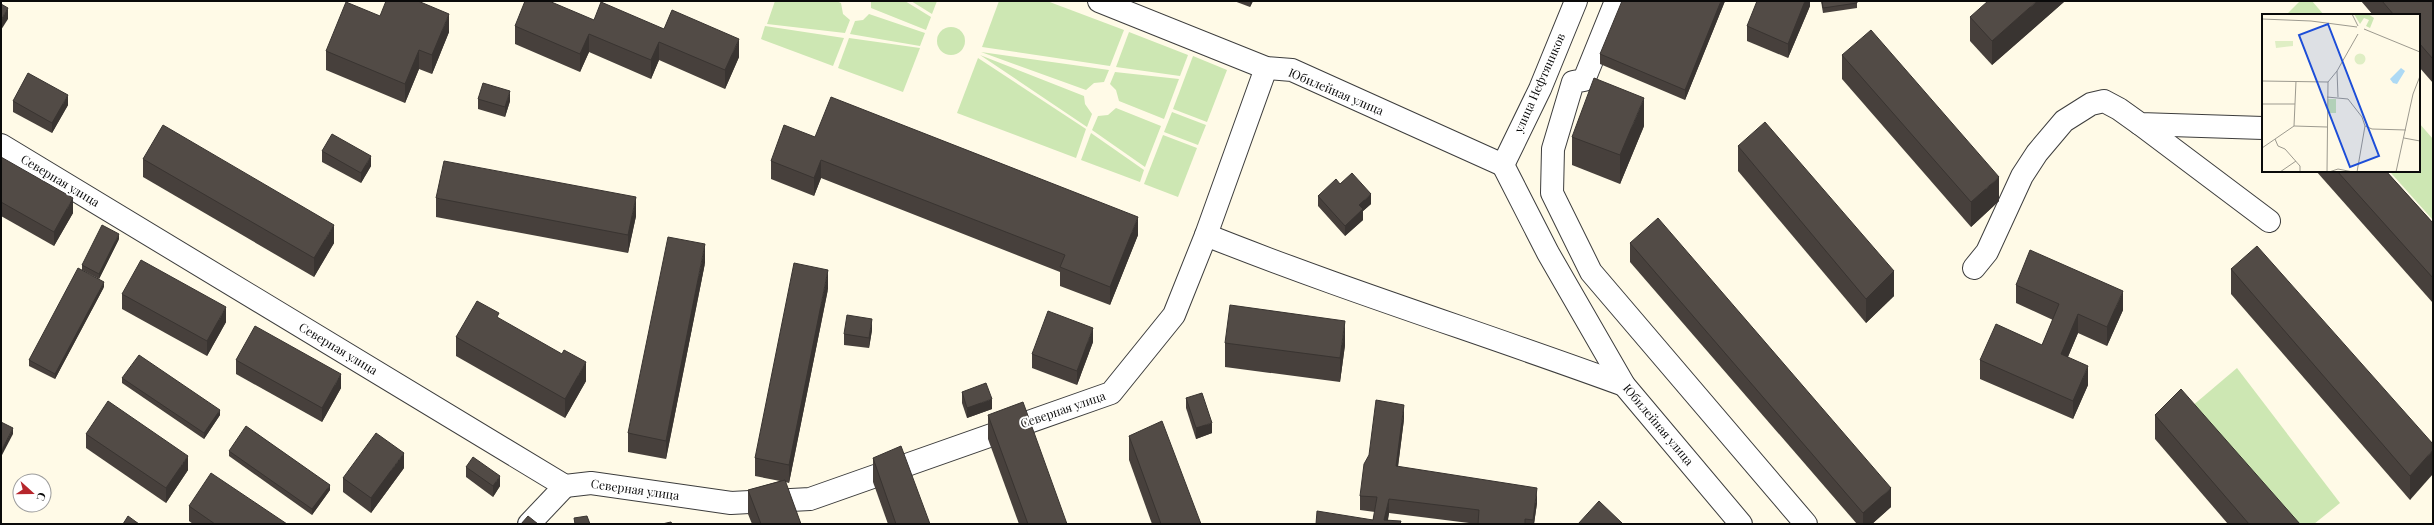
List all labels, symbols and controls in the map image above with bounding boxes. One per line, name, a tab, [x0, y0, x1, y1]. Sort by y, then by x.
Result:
inset map	[2262, 14, 2420, 172]
street label: улица Нефтяников	[1510, 30, 1568, 136]
street label: Юбилейная улица	[1286, 64, 1386, 118]
street label: Северная улица	[18, 150, 103, 210]
street label: Северная улица	[296, 318, 381, 378]
street label: Юбилейная улица	[1620, 380, 1698, 469]
street label: Северная улица	[1018, 387, 1107, 431]
north arrow	[12, 473, 52, 513]
street label: Северная улица	[590, 475, 680, 503]
text: С	[33, 490, 50, 503]

